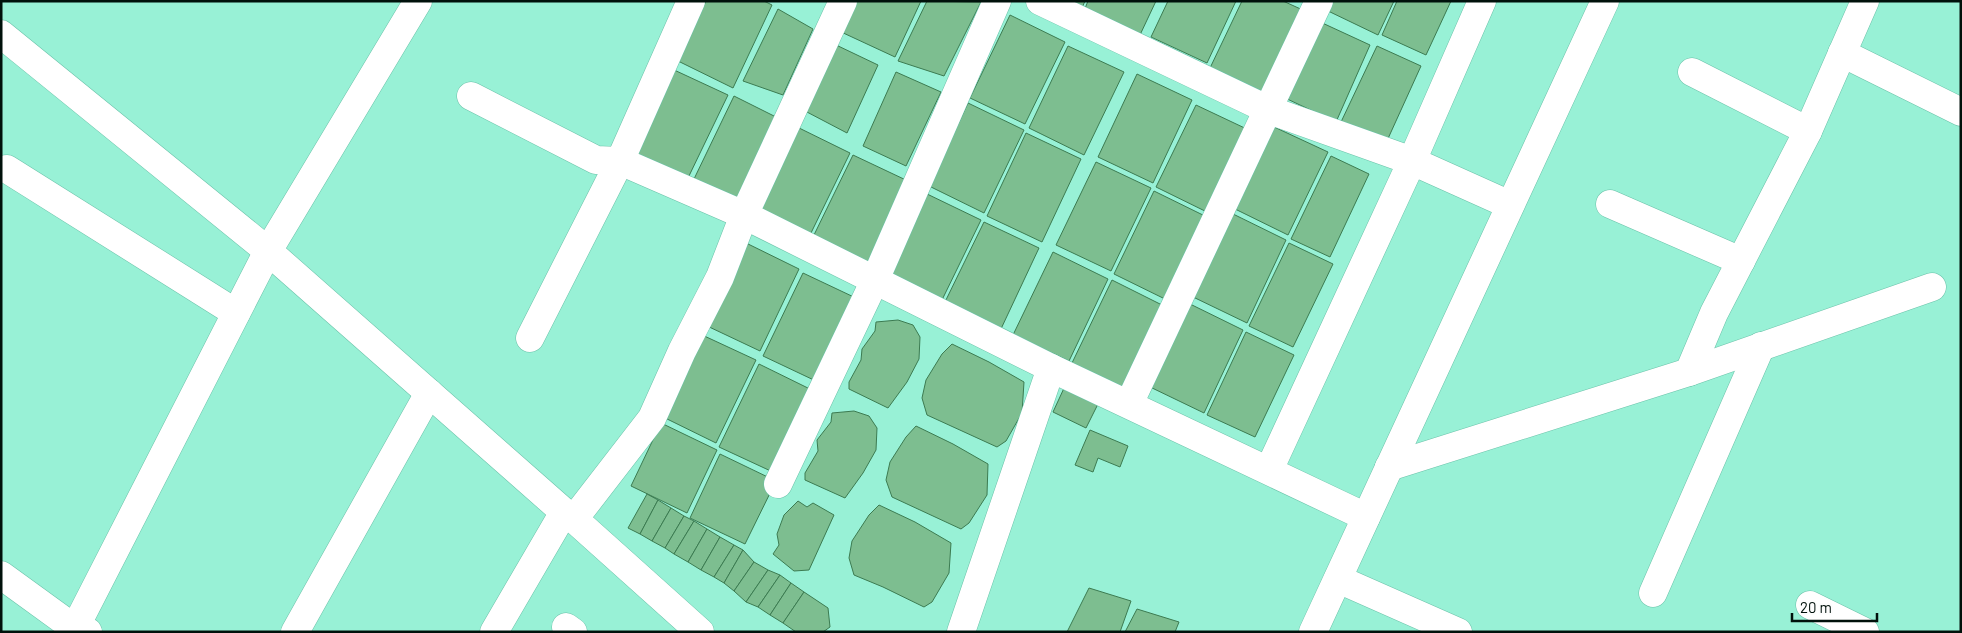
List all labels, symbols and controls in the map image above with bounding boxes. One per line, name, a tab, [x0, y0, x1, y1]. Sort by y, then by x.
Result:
scale bar	[1792, 590, 1877, 622]
text: 20 m	[1800, 598, 1832, 616]

